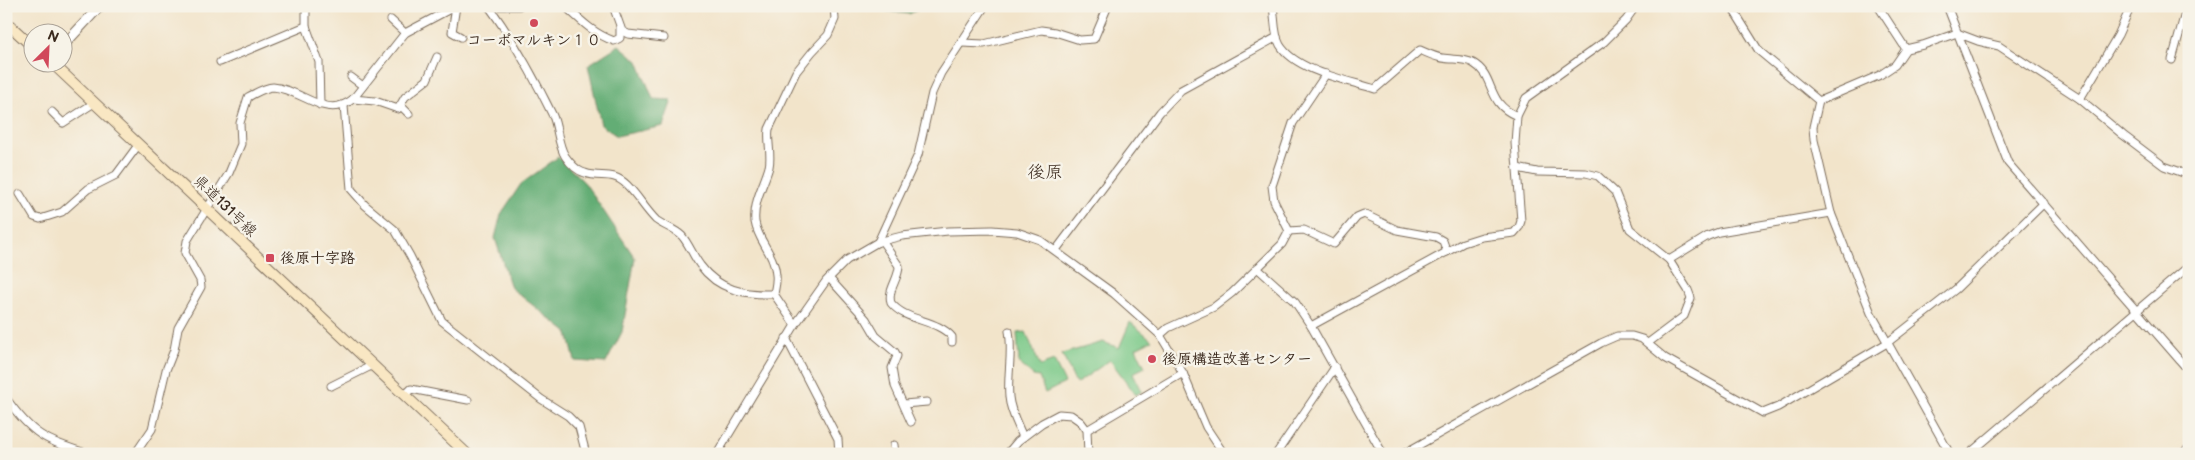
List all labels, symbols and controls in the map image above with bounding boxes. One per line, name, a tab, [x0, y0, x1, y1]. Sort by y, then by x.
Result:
marker: コーポマルキン１０	[528, 17, 540, 29]
north arrow	[22, 22, 72, 72]
text: N	[45, 27, 61, 46]
place label: コーポマルキン１０	[467, 31, 601, 50]
district label: 後原	[1027, 162, 1063, 183]
street label: 県道131号線	[189, 171, 261, 241]
place label: 後原十字路	[280, 249, 355, 268]
marker: 後原十字路	[264, 252, 276, 264]
place label: 後原構造改善センター	[1162, 350, 1312, 369]
marker: 後原構造改善センター	[1146, 353, 1158, 365]

